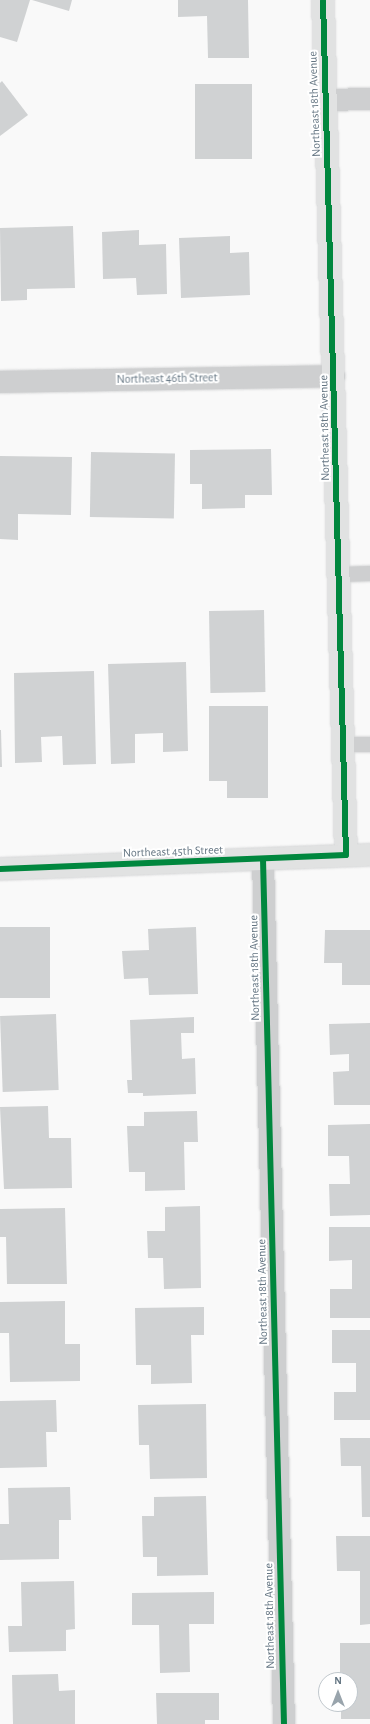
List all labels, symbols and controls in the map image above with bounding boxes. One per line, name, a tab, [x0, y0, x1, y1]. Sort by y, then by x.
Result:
street label: Northeast 18th Avenue	[306, 51, 324, 157]
street label: Northeast 46th Street	[117, 371, 217, 387]
street label: Northeast 18th Avenue	[317, 375, 333, 481]
street label: Northeast 45th Street	[123, 843, 223, 861]
street label: Northeast 18th Avenue	[247, 915, 263, 1021]
street label: Northeast 18th Avenue	[255, 1239, 271, 1345]
street label: Northeast 18th Avenue	[262, 1563, 278, 1669]
north arrow	[318, 1672, 358, 1712]
text: N	[334, 1675, 342, 1686]

